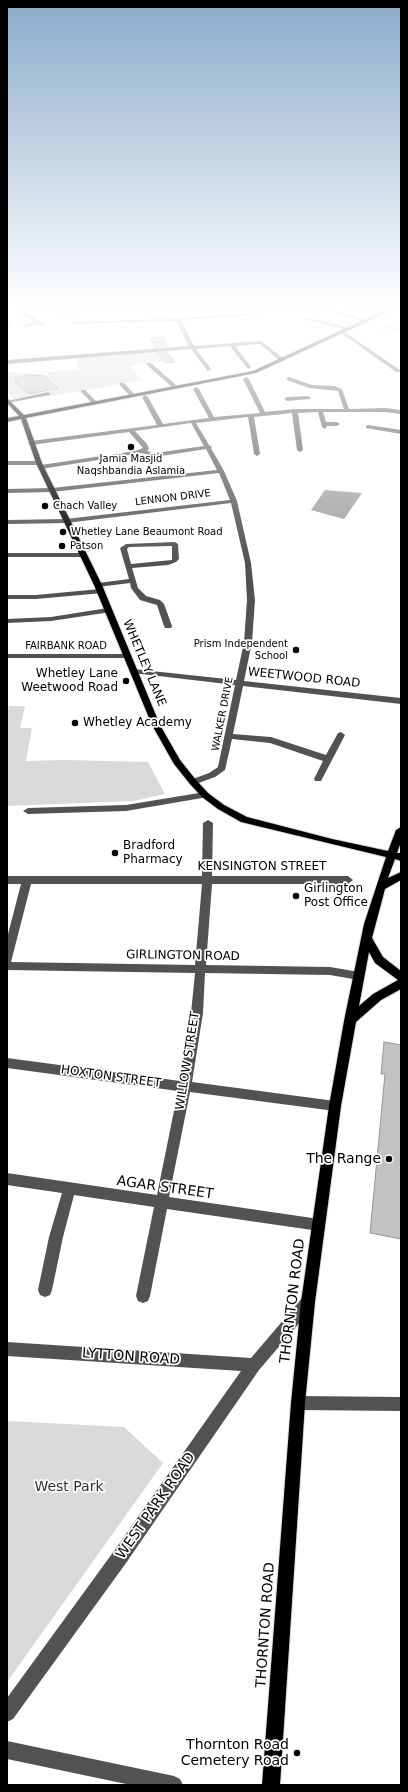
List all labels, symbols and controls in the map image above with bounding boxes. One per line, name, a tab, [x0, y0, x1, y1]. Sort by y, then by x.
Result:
marker: Jamia Masjid Naqshbandia Aslamia	[126, 442, 136, 452]
place label: Jamia Masjid Naqshbandia Aslamia	[77, 453, 185, 476]
street label: LENNON DRIVE	[134, 487, 212, 509]
place label: Chach Valley	[53, 500, 117, 512]
marker: Chach Valley	[40, 501, 50, 511]
place label: Whetley Lane Beaumont Road	[71, 526, 223, 538]
marker: Whetley Lane Beaumont Road	[58, 527, 68, 537]
place label: Patson	[70, 540, 103, 552]
marker: Patson	[57, 541, 67, 551]
street label: WHETLEY LANE	[119, 617, 169, 709]
place label: Prism Independent School	[194, 638, 288, 662]
street label: FAIRBANK ROAD	[25, 640, 107, 652]
marker: Prism Independent School	[291, 645, 301, 655]
street label: WEETWOOD ROAD	[247, 665, 361, 691]
place label: Whetley Lane Weetwood Road	[21, 667, 118, 695]
marker: Whetley Lane Weetwood Road	[121, 676, 131, 686]
street label: WALKER DRIVE	[210, 676, 236, 752]
place label: Whetley Academy	[83, 716, 192, 730]
marker: Whetley Academy	[70, 718, 80, 728]
place label: Bradford Pharmacy	[123, 839, 183, 867]
marker: Bradford Pharmacy	[110, 848, 120, 858]
street label: KENSINGTON STREET	[198, 860, 326, 874]
place label: Girlington Post Office	[304, 882, 368, 910]
marker: Girlington Post Office	[291, 891, 301, 901]
street label: GIRLINGTON ROAD	[126, 948, 240, 964]
street label: WILLOW STREET	[173, 1011, 203, 1111]
street label: HOXTON STREET	[60, 1063, 162, 1091]
place label: The Range	[306, 1151, 381, 1167]
marker: The Range	[384, 1154, 394, 1164]
street label: AGAR STREET	[116, 1173, 214, 1203]
street label: THORNTON ROAD	[277, 1238, 309, 1364]
street label: LYTTON ROAD	[81, 1345, 181, 1369]
street label: WEST PARK ROAD	[113, 1450, 199, 1562]
park label: West Park	[34, 1479, 104, 1495]
street label: THORNTON ROAD	[253, 1562, 279, 1688]
place label: Thornton Road Cemetery Road	[181, 1737, 289, 1770]
marker: Thornton Road Cemetery Road	[292, 1748, 302, 1758]

